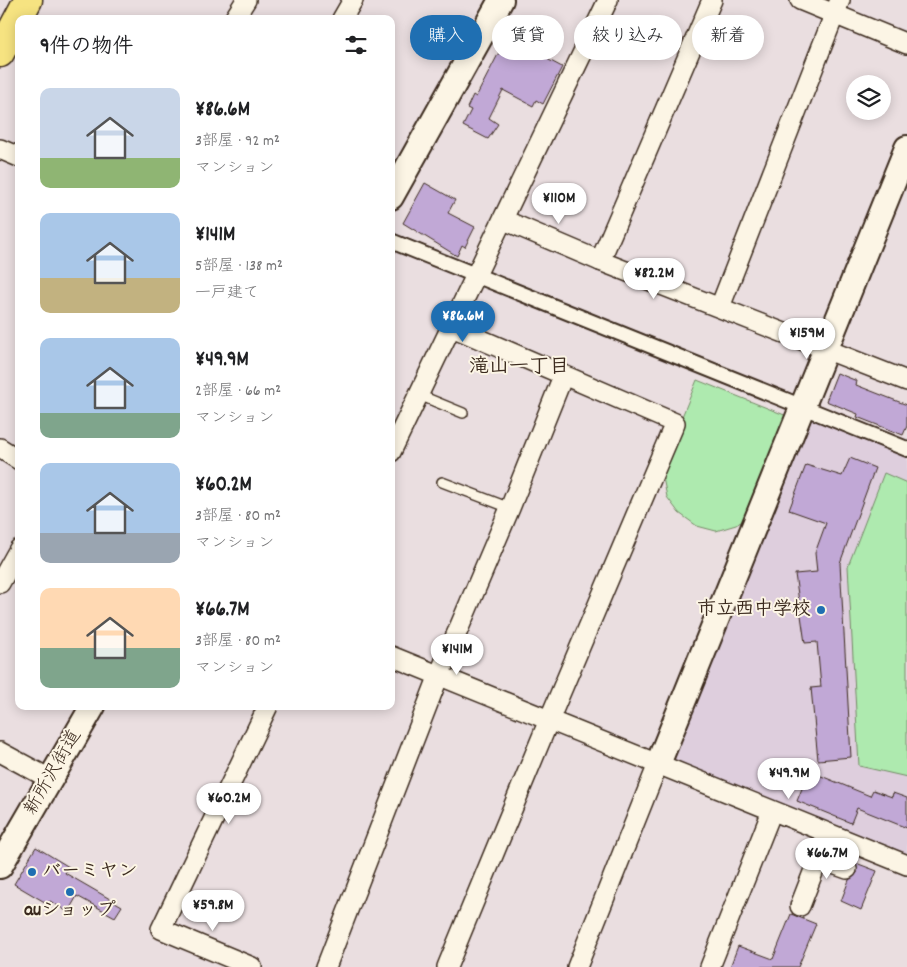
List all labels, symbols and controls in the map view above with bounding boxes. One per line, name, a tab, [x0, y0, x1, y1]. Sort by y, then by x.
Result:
chip: 購入	[410, 15, 482, 60]
chip: 賃貸	[492, 15, 564, 60]
chip: 絞り込み	[574, 15, 682, 60]
chip: 新着	[692, 15, 764, 60]
icon: filters	[342, 31, 370, 59]
text: 9件の物件	[40, 33, 134, 63]
map controls	[846, 75, 891, 120]
button: layers	[846, 75, 891, 120]
text: ¥86.6M	[195, 96, 250, 126]
icon: home	[80, 108, 140, 168]
text: 3部屋 · 92 m²	[195, 130, 280, 153]
text: マンション	[195, 157, 274, 180]
pin: ¥110M	[524, 182, 594, 225]
text: ¥110M	[543, 187, 575, 210]
text: ¥141M	[195, 221, 235, 251]
icon: home	[80, 233, 140, 293]
text: 5部屋 · 138 m²	[195, 255, 283, 278]
pin: ¥82.2M	[613, 258, 695, 300]
text: ¥82.2M	[634, 262, 674, 285]
text: 一戸建て	[195, 282, 259, 305]
pin: ¥86.6M	[422, 300, 504, 343]
text: ¥86.6M	[442, 305, 484, 328]
pin: ¥159M	[772, 318, 842, 360]
text: ¥159M	[789, 322, 825, 345]
text: ¥49.9M	[195, 346, 249, 376]
district label: 滝山一丁目	[469, 354, 569, 382]
icon: home	[80, 358, 140, 418]
text: 2部屋 · 66 m²	[195, 380, 281, 403]
text: マンション	[195, 407, 274, 430]
text: ¥60.2M	[195, 471, 252, 501]
icon: home	[80, 483, 140, 543]
text: 3部屋 · 80 m²	[195, 505, 281, 528]
text: マンション	[195, 532, 274, 555]
text: ¥66.7M	[195, 596, 250, 626]
place label: 市立西中学校	[697, 597, 811, 624]
marker: 市立西中学校	[815, 604, 827, 616]
icon: home	[80, 608, 140, 668]
text: 3部屋 · 80 m²	[195, 630, 281, 653]
pin: ¥141M	[422, 634, 492, 676]
text: ¥141M	[442, 638, 472, 661]
text: マンション	[195, 657, 274, 680]
street label: 新所沢街道	[19, 725, 89, 821]
pin: ¥49.9M	[748, 758, 830, 800]
text: ¥49.9M	[768, 762, 810, 785]
pin: ¥60.2M	[188, 782, 270, 825]
text: ¥60.2M	[207, 787, 251, 810]
pin: ¥66.7M	[786, 838, 868, 880]
text: ¥66.7M	[806, 842, 848, 865]
place label: バーミヤン	[42, 859, 137, 886]
marker: バーミヤン	[26, 866, 38, 878]
marker: auショップ	[64, 886, 76, 898]
pin: ¥59.8M	[172, 890, 254, 932]
text: ¥59.8M	[193, 894, 233, 917]
place label: auショップ	[24, 898, 116, 925]

